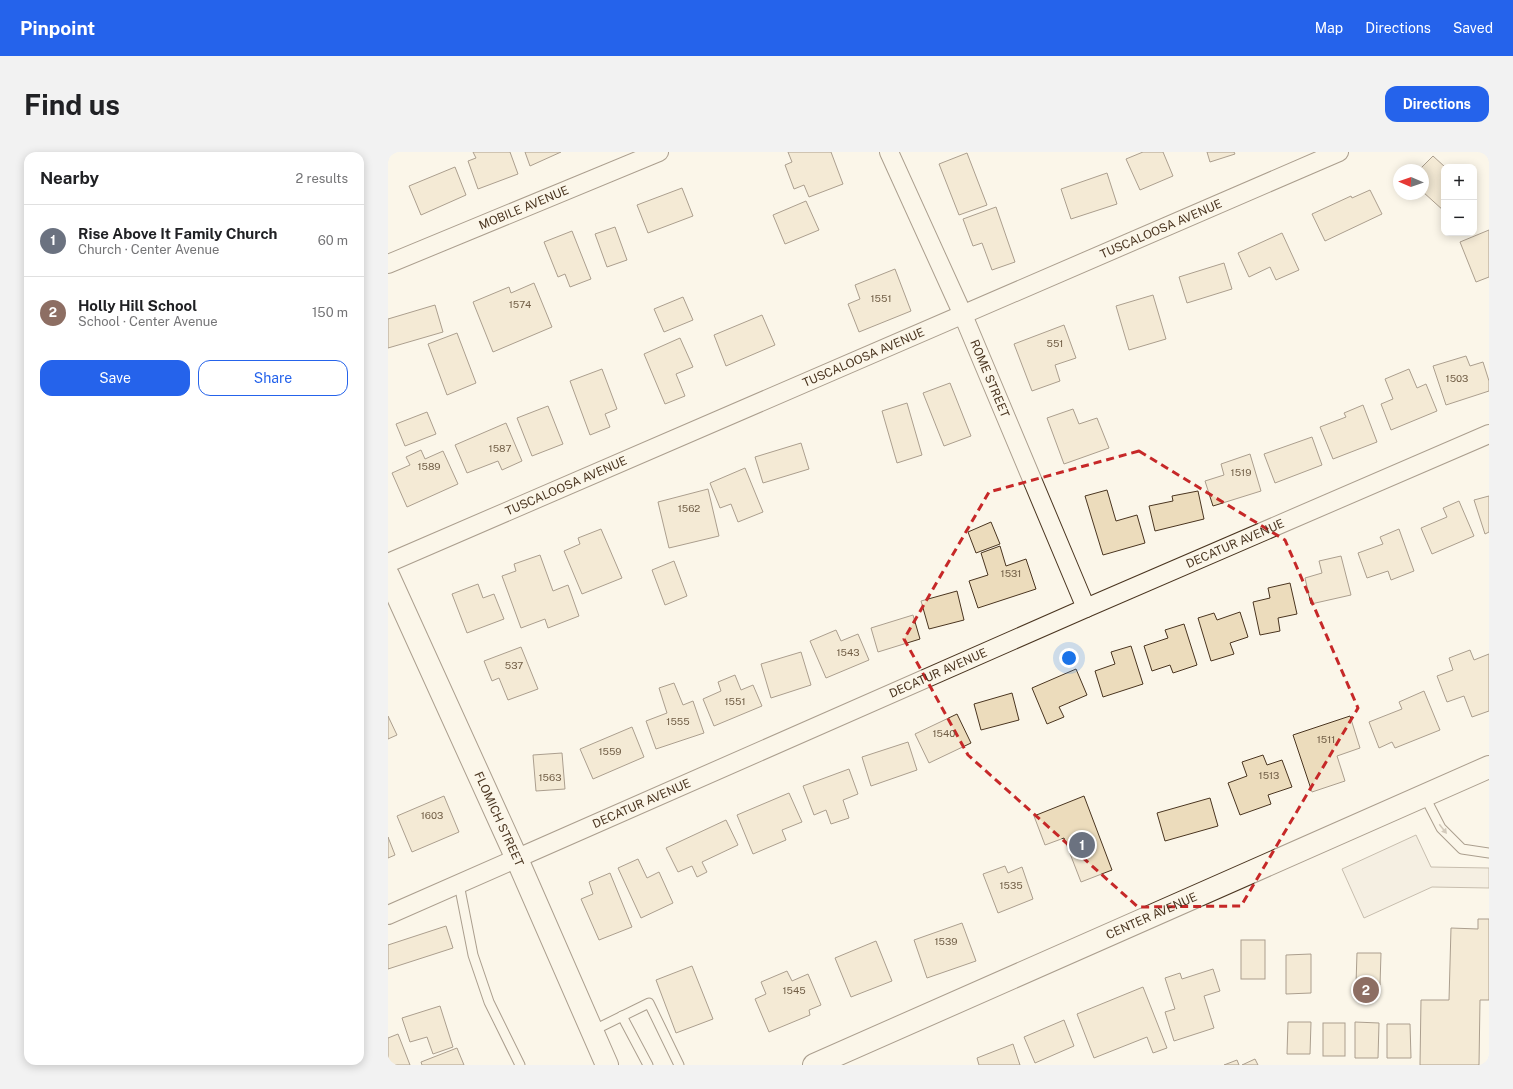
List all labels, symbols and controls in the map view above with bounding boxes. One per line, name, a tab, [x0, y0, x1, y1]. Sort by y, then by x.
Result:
text: Pinpoint	[20, 17, 95, 39]
text: Map	[1315, 20, 1343, 36]
text: Directions	[1365, 20, 1431, 36]
text: Saved	[1453, 20, 1493, 36]
button: Directions	[1385, 86, 1489, 122]
text: Find us	[24, 88, 120, 121]
north arrow	[1393, 164, 1429, 200]
map controls	[1441, 164, 1477, 236]
button: +	[1441, 164, 1477, 200]
text: Nearby	[40, 168, 99, 188]
text: 2 results	[296, 171, 348, 186]
street label: MOBILE AVENUE	[477, 183, 571, 233]
street label: TUSCALOOSA AVENUE	[1098, 197, 1224, 261]
button: −	[1441, 200, 1477, 236]
text: Rise Above It Family Church	[78, 225, 278, 242]
text: 1	[50, 233, 56, 248]
text: 60 m	[318, 233, 348, 248]
text: Church · Center Avenue	[78, 242, 219, 257]
house number: 1551	[871, 292, 891, 304]
text: Holly Hill School	[78, 297, 197, 314]
house number: 1574	[509, 298, 531, 310]
text: 2	[49, 305, 57, 320]
text: 150 m	[312, 305, 348, 320]
text: School · Center Avenue	[78, 314, 218, 329]
street label: TUSCALOOSA AVENUE	[800, 325, 927, 390]
house number: 551	[1047, 337, 1063, 349]
street label: ROME STREET	[967, 338, 1012, 420]
button: Save	[40, 360, 190, 396]
button: Share	[198, 360, 348, 396]
house number: 1503	[1446, 372, 1468, 384]
house number: 1587	[489, 442, 511, 454]
street label: TUSCALOOSA AVENUE	[503, 454, 629, 518]
house number: 1589	[417, 460, 441, 472]
house number: 1519	[1231, 466, 1251, 478]
house number: 1562	[678, 502, 700, 514]
street label: DECATUR AVENUE	[1184, 516, 1286, 571]
house number: 1531	[1001, 567, 1021, 579]
street label: DECATUR AVENUE	[887, 645, 989, 701]
house number: 1543	[836, 646, 860, 658]
your location	[1059, 648, 1079, 668]
house number: 537	[505, 659, 523, 671]
house number: 1551	[725, 695, 745, 707]
house number: 1555	[666, 715, 690, 727]
house number: 1540	[933, 727, 955, 739]
house number: 1511	[1317, 733, 1335, 745]
house number: 1559	[598, 745, 622, 757]
street label: FLOMICH STREET	[471, 769, 526, 869]
house number: 1513	[1259, 769, 1279, 781]
house number: 1563	[539, 771, 561, 783]
street label: DECATUR AVENUE	[590, 776, 693, 831]
house number: 1603	[421, 809, 443, 821]
one-way arrow	[1439, 823, 1447, 834]
pin: 1	[1069, 830, 1095, 860]
house number: 1535	[999, 879, 1023, 891]
street label: CENTER AVENUE	[1104, 890, 1199, 942]
house number: 1539	[935, 935, 957, 947]
pin: 2	[1353, 975, 1379, 1005]
house number: 1545	[782, 984, 806, 996]

